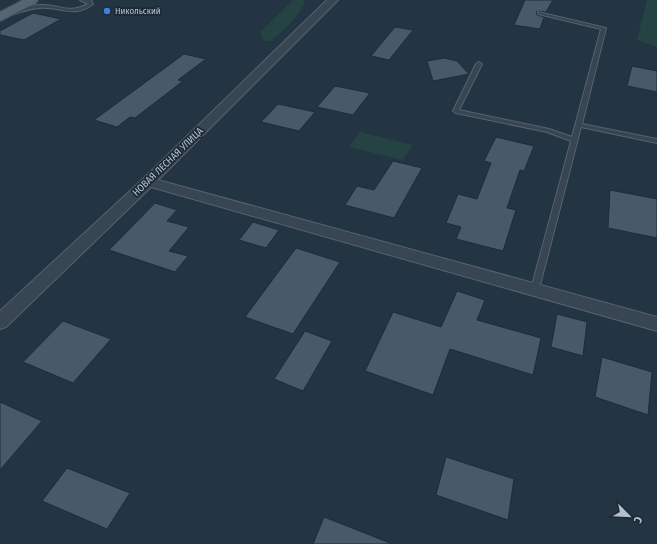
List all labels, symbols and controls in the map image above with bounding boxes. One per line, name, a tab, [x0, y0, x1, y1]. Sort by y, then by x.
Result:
marker: Никольский	[102, 6, 112, 16]
place label: Никольский	[115, 6, 161, 16]
street label: НОВАЯ ЛЕСНАЯ УЛИЦА	[130, 125, 206, 199]
north arrow	[609, 496, 649, 536]
text: С	[630, 515, 645, 525]

